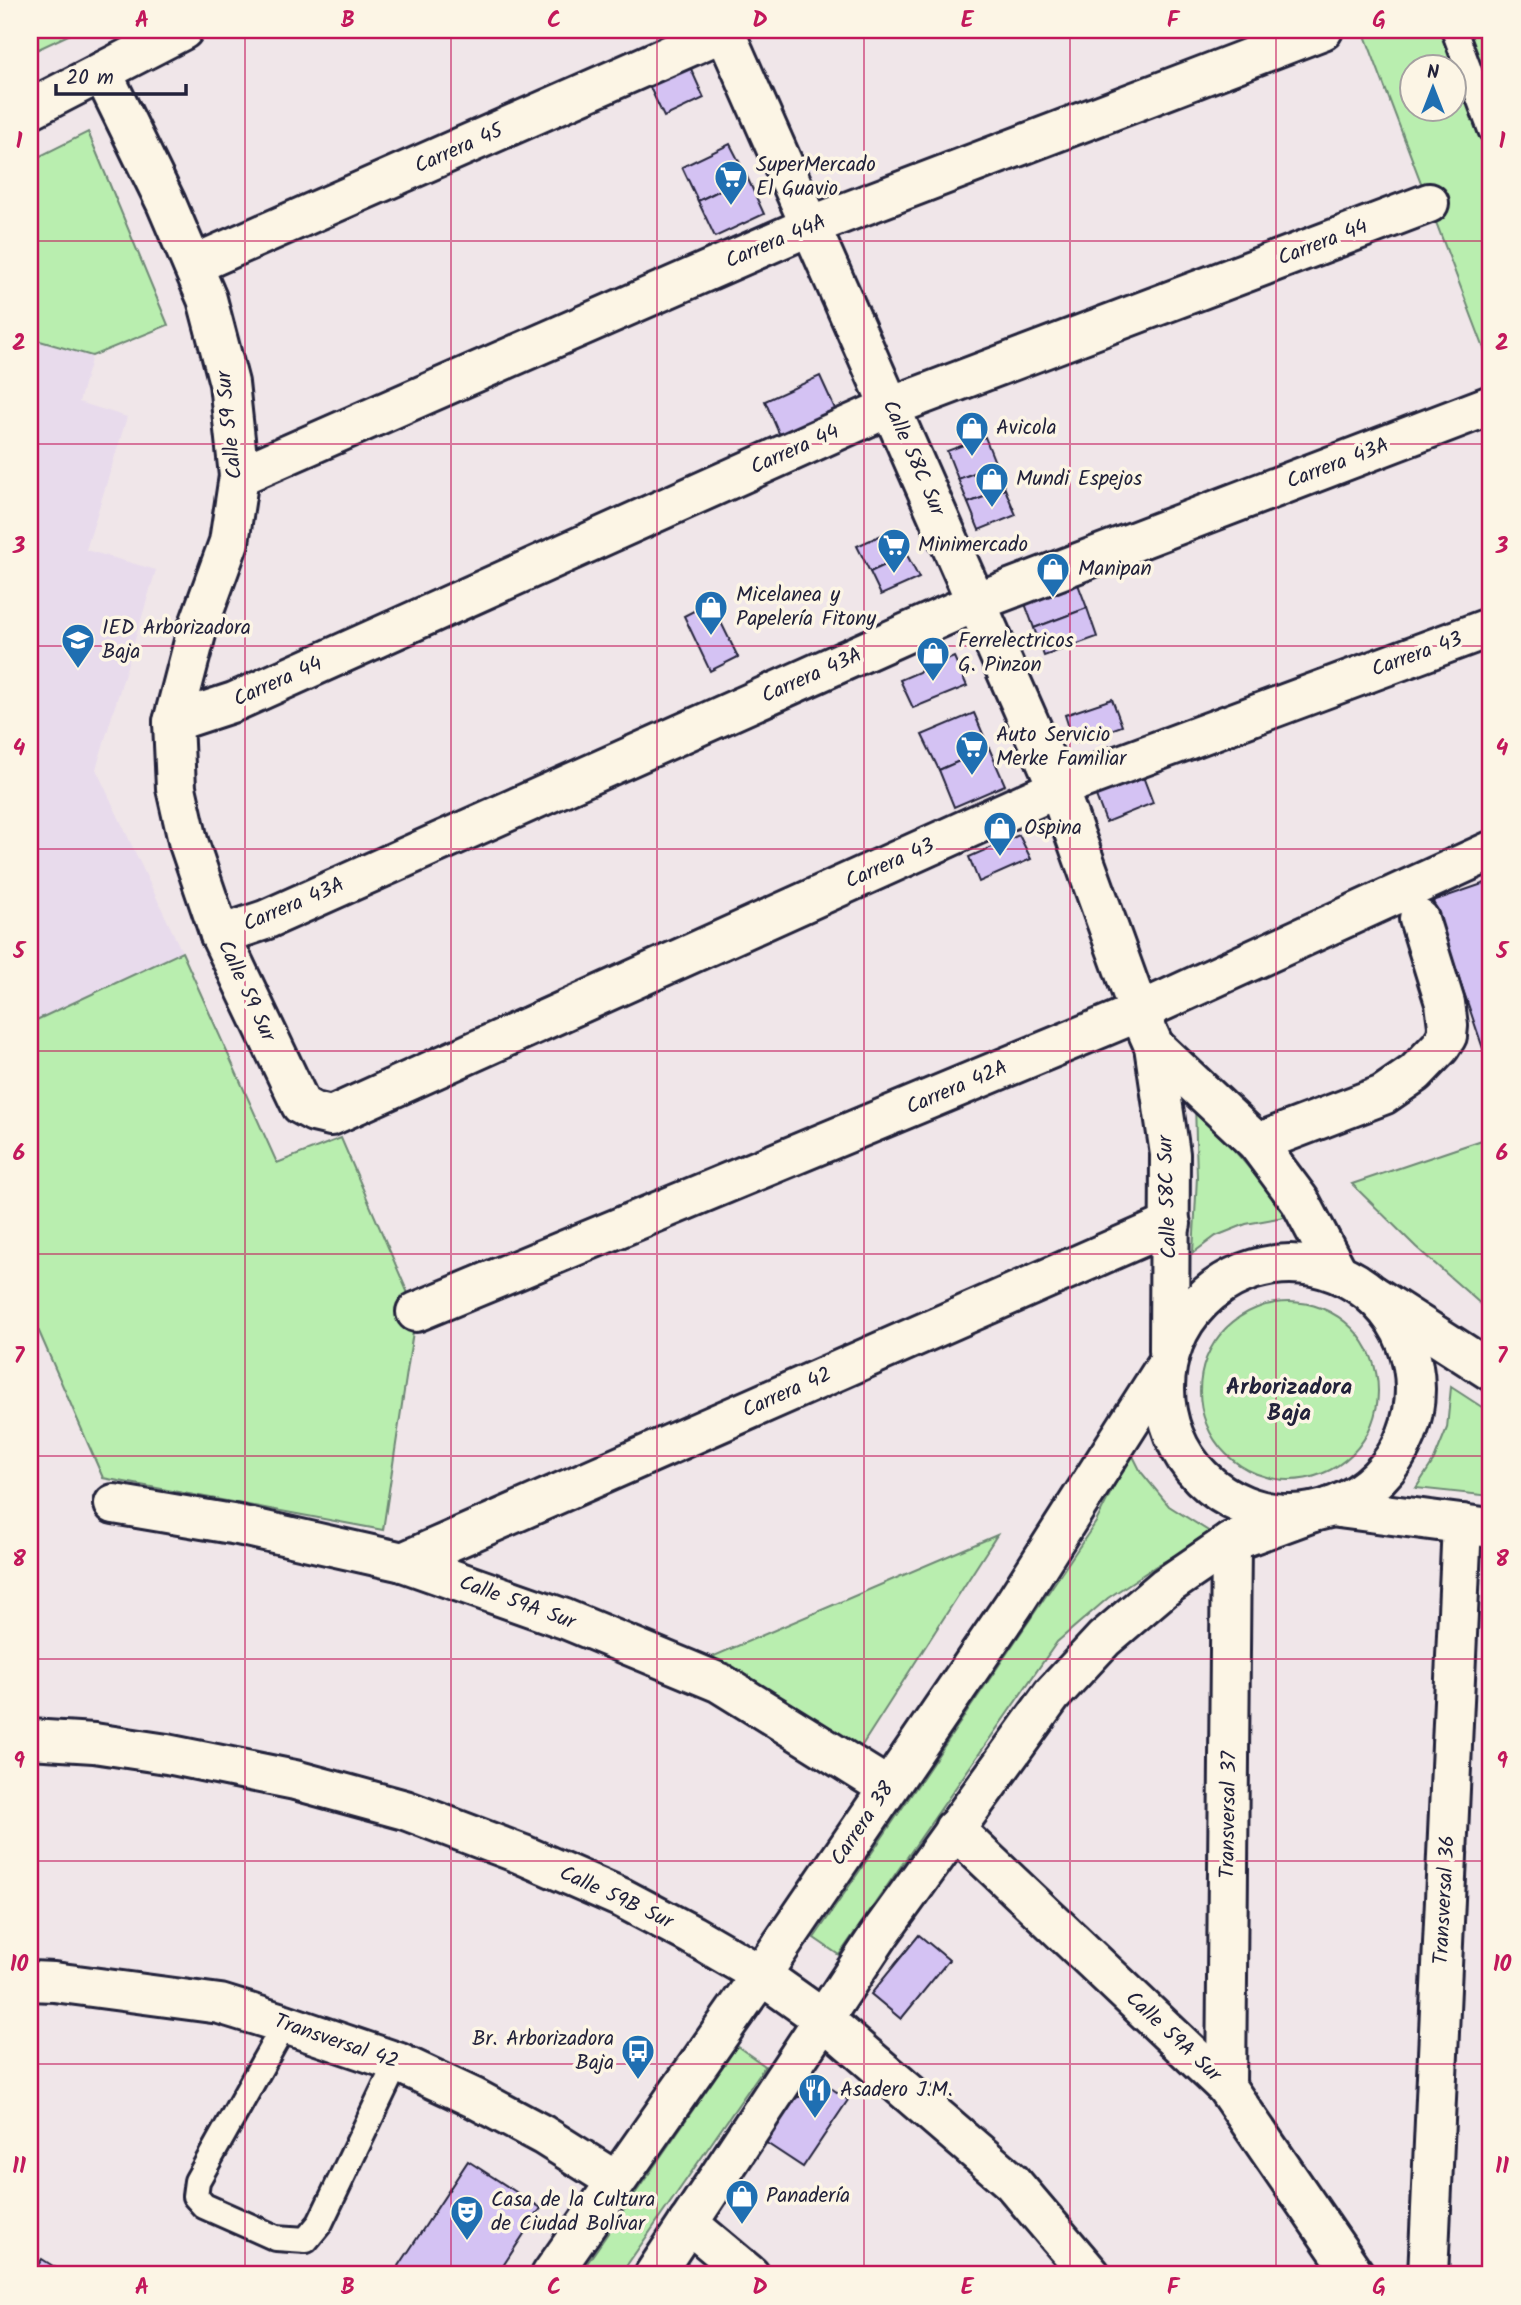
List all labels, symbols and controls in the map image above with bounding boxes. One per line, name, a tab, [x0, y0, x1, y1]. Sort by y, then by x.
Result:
text: A	[135, 3, 149, 39]
text: B	[341, 3, 355, 39]
text: C	[547, 3, 561, 39]
text: D	[752, 3, 768, 39]
text: E	[961, 3, 975, 39]
text: F	[1167, 3, 1181, 39]
text: G	[1372, 3, 1386, 39]
scale bar	[56, 52, 186, 96]
north arrow	[1398, 52, 1468, 122]
text: N	[1427, 58, 1439, 88]
text: 20 m	[66, 62, 114, 95]
street label: Carrera 45	[409, 114, 510, 183]
text: 1	[16, 124, 23, 160]
text: 1	[1499, 124, 1506, 160]
place label: SuperMercado El Guavio	[756, 149, 876, 206]
supermarket icon: SuperMercado El Guavio	[712, 158, 750, 207]
street label: Carrera 44A	[720, 206, 832, 278]
street label: Carrera 44	[1273, 211, 1373, 275]
text: 2	[12, 326, 26, 362]
text: 2	[1495, 326, 1509, 362]
street label: Calle 59 Sur	[208, 368, 252, 481]
street label: Calle 58C Sur	[873, 395, 954, 522]
shop icon: Avicola	[953, 409, 991, 458]
place label: Avicola	[996, 412, 1056, 445]
street label: Carrera 44	[745, 416, 845, 484]
street label: Carrera 43A	[1282, 429, 1394, 499]
shop icon: Mundi Espejos	[973, 460, 1011, 509]
place label: Mundi Espejos	[1016, 463, 1142, 496]
supermarket icon: Minimercado	[875, 526, 913, 575]
text: 3	[12, 529, 26, 565]
place label: Minimercado	[918, 529, 1028, 562]
text: 3	[1495, 529, 1509, 565]
shop icon: Manipan	[1034, 550, 1072, 599]
place label: Manipan	[1078, 553, 1152, 586]
place label: Micelanea y Papelería Fitony	[736, 579, 876, 636]
shop icon: Micelanea y Papelería Fitony	[692, 588, 730, 637]
place label: IED Arborizadora Baja	[102, 612, 251, 669]
school or university icon: IED Arborizadora Baja	[59, 621, 97, 670]
street label: Carrera 43	[1367, 623, 1467, 687]
place label: Ferrelectricos G. Pinzon	[958, 625, 1074, 682]
shop icon: Ferrelectricos G. Pinzon	[914, 634, 952, 683]
street label: Carrera 43A	[756, 639, 868, 713]
street label: Carrera 44	[228, 648, 328, 716]
place label: Auto Servicio Merke Familiar	[996, 719, 1127, 776]
supermarket icon: Auto Servicio Merke Familiar	[953, 728, 991, 777]
text: 4	[13, 731, 26, 767]
text: 4	[1496, 731, 1509, 767]
shop icon: Ospina	[981, 809, 1019, 858]
place label: Ospina	[1024, 812, 1082, 845]
street label: Carrera 43	[840, 830, 940, 898]
street label: Carrera 43A	[238, 869, 350, 941]
text: 5	[12, 934, 27, 970]
text: 5	[1495, 934, 1510, 970]
street label: Calle 59 Sur	[208, 935, 284, 1048]
street label: Carrera 42A	[901, 1052, 1013, 1124]
street label: Calle 58C Sur	[1149, 1134, 1187, 1259]
text: 6	[13, 1136, 25, 1172]
text: 6	[1496, 1136, 1508, 1172]
text: 7	[14, 1339, 26, 1375]
text: 7	[1497, 1339, 1509, 1375]
street label: Carrera 42	[737, 1359, 837, 1427]
district label: Arborizadora Baja	[1226, 1370, 1352, 1432]
text: 8	[12, 1542, 26, 1578]
text: 8	[1495, 1542, 1509, 1578]
street label: Calle 59A Sur	[454, 1567, 581, 1640]
text: 9	[13, 1744, 25, 1780]
text: 9	[1496, 1744, 1508, 1780]
street label: Transversal 37	[1211, 1750, 1247, 1879]
street label: Carrera 38	[823, 1775, 904, 1873]
street label: Transversal 36	[1425, 1834, 1465, 1966]
street label: Calle 59B Sur	[554, 1857, 679, 1939]
text: 10	[10, 1947, 29, 1983]
text: 10	[1493, 1947, 1512, 1983]
street label: Calle 59A Sur	[1117, 1983, 1229, 2091]
street label: Transversal 42	[269, 2005, 403, 2079]
place label: Br. Arborizadora Baja	[472, 2023, 614, 2080]
bus stop icon: Br. Arborizadora Baja	[619, 2032, 657, 2081]
restaurant icon: Asadero J.M.	[796, 2071, 834, 2120]
place label: Asadero J.M.	[840, 2074, 953, 2107]
text: 11	[12, 2149, 26, 2185]
text: 11	[1495, 2149, 1509, 2185]
shop icon: Panadería	[723, 2177, 761, 2226]
place label: Panadería	[766, 2180, 850, 2213]
place label: Casa de la Cultura de Ciudad Bolívar	[491, 2184, 655, 2241]
theatre icon: Casa de la Cultura de Ciudad Bolívar	[448, 2193, 486, 2242]
text: A	[135, 2270, 149, 2305]
text: B	[341, 2270, 355, 2305]
text: C	[547, 2270, 561, 2305]
text: D	[752, 2270, 768, 2305]
text: E	[961, 2270, 975, 2305]
text: F	[1167, 2270, 1181, 2305]
text: G	[1372, 2270, 1386, 2305]

